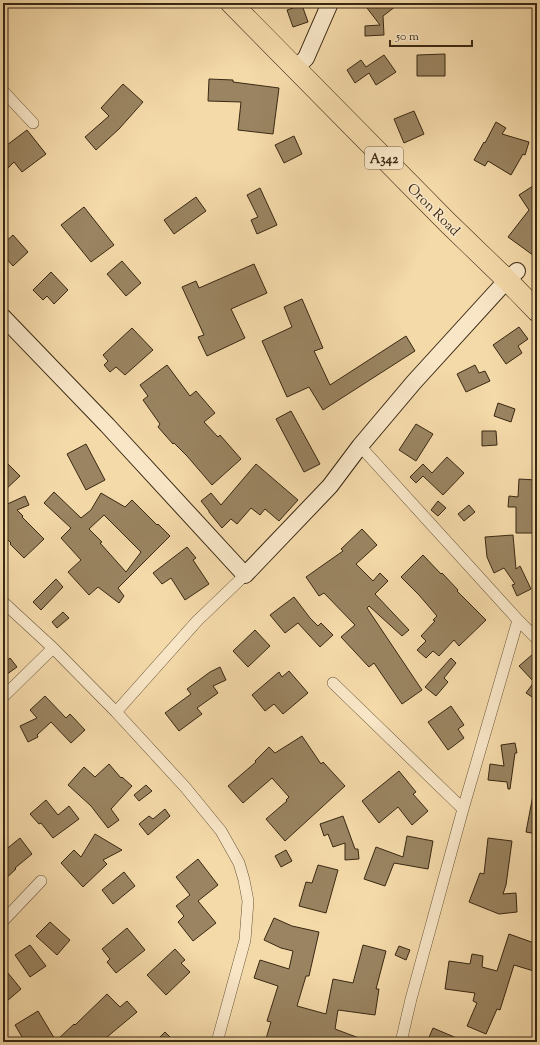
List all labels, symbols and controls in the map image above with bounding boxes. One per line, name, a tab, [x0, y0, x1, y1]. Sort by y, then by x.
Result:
scale bar	[390, 22, 472, 48]
text: 50 m	[395, 28, 419, 46]
road number: A342	[365, 147, 403, 169]
street label: Oron Road	[402, 179, 464, 241]

